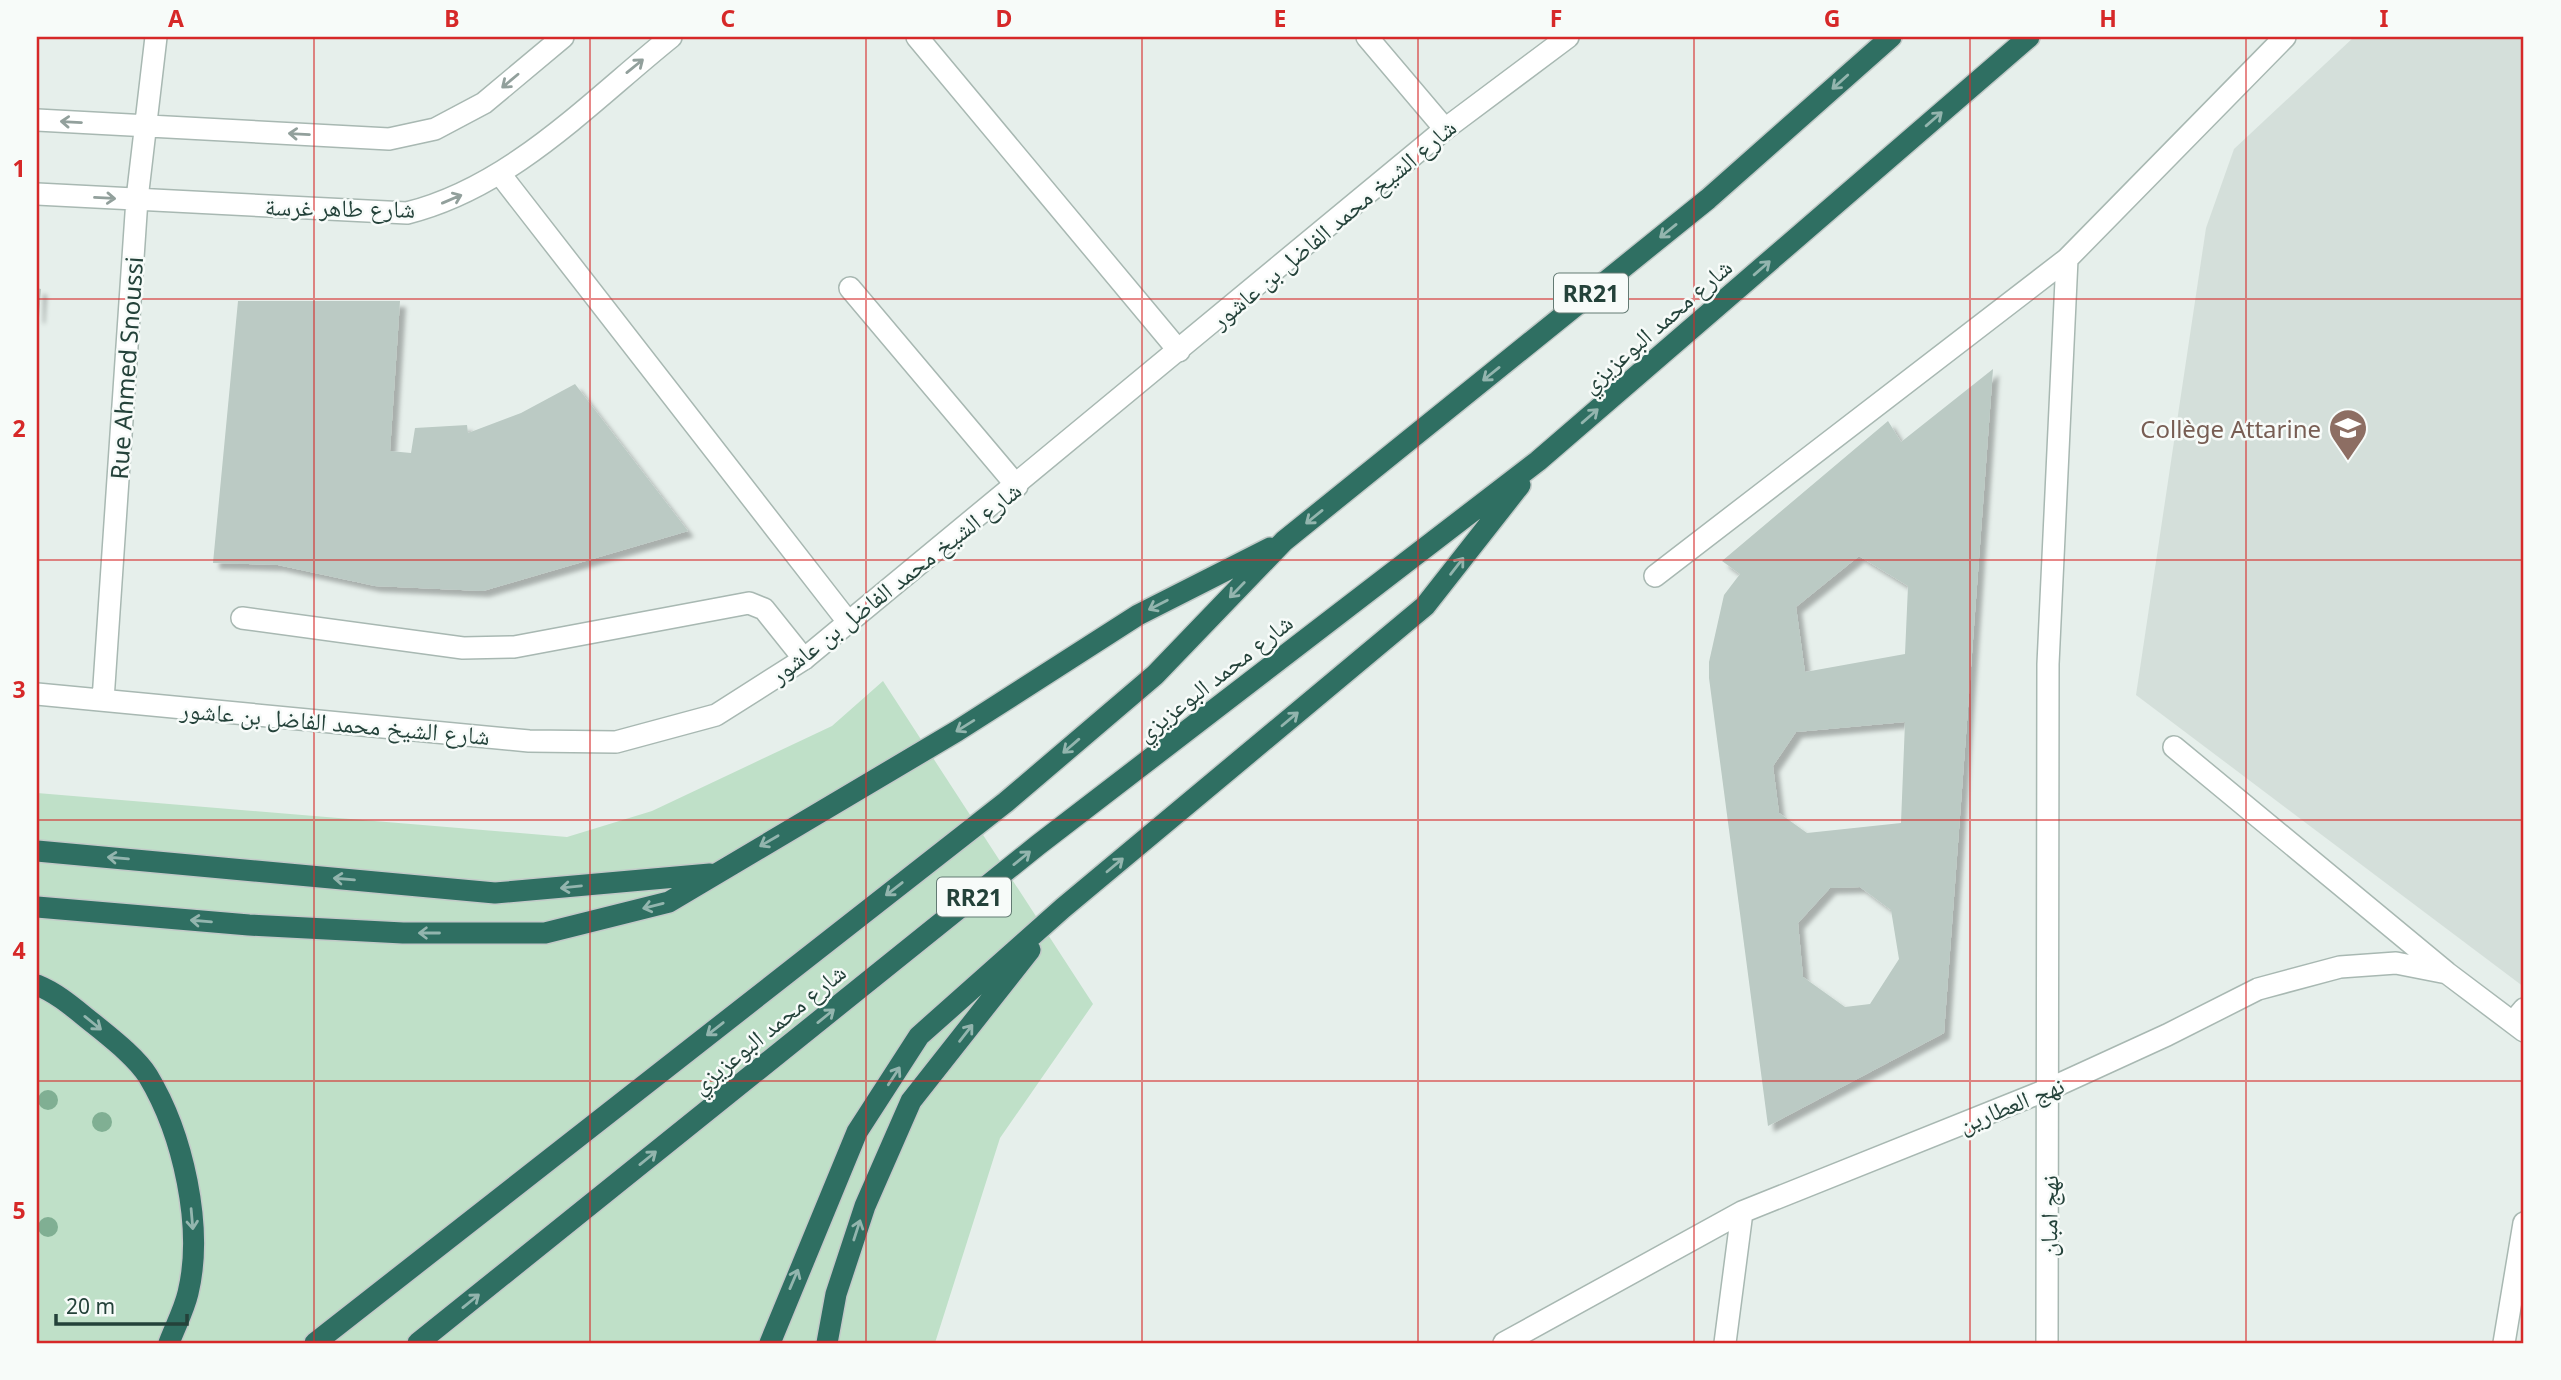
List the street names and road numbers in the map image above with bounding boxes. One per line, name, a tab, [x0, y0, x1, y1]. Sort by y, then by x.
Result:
street label: شارع الشيخ محمد الفاضل بن عاشور	[1203, 111, 1463, 336]
street label: شارع طاهر غرسة	[265, 189, 415, 225]
street label: شارع محمد البوعزيزي	[1574, 250, 1741, 403]
street label: Rue Ahmed Snoussi	[102, 256, 150, 480]
road number: RR21	[1554, 274, 1628, 312]
street label: شارع الشيخ محمد الفاضل بن عاشور	[762, 473, 1028, 691]
street label: شارع محمد البوعزيزي	[1129, 606, 1302, 752]
street label: شارع الشيخ محمد الفاضل بن عاشور	[178, 692, 491, 752]
road number: RR21	[937, 877, 1011, 916]
street label: شارع محمد البوعزيزي	[684, 955, 855, 1104]
street label: نهج العطارين	[1953, 1068, 2069, 1140]
street label: نهج امبان	[2031, 1175, 2065, 1257]

